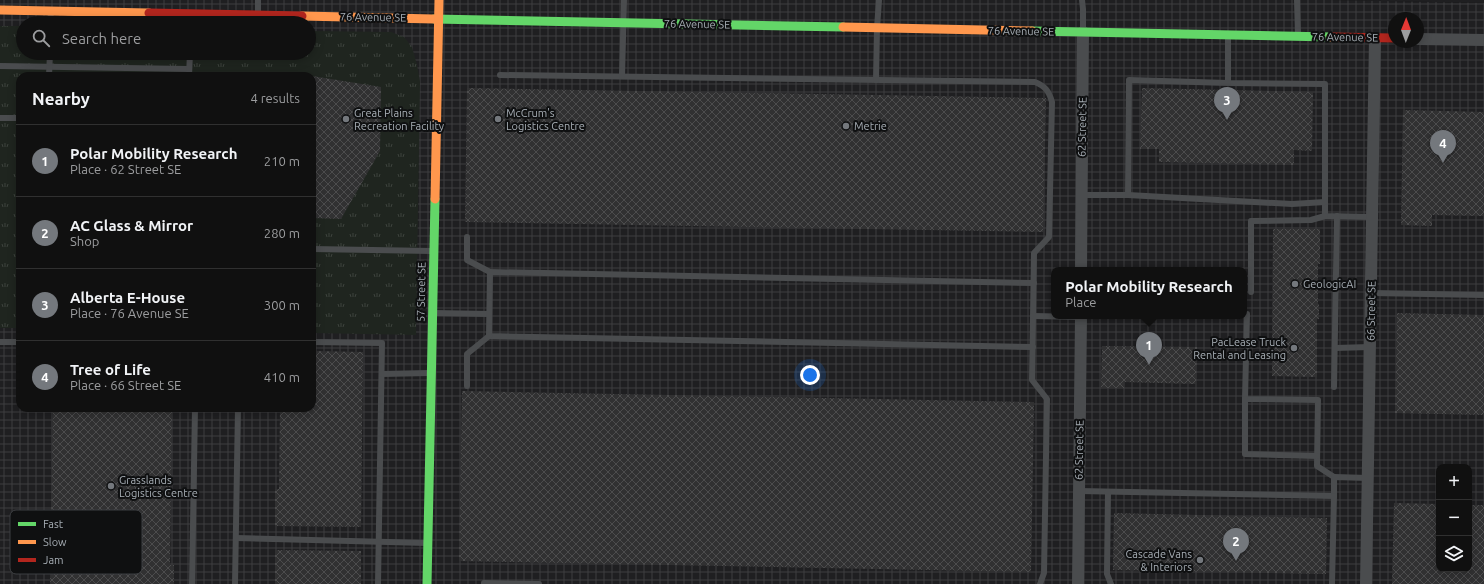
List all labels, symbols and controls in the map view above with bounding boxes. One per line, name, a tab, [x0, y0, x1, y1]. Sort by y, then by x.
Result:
street label: 76 Avenue SE	[340, 10, 406, 24]
north arrow	[1388, 12, 1424, 48]
search box	[16, 16, 316, 60]
street label: 76 Avenue SE	[664, 17, 730, 31]
street label: 76 Avenue SE	[988, 24, 1054, 38]
icon: search	[30, 27, 52, 49]
text: Search here	[62, 30, 141, 47]
street label: 76 Avenue SE	[1312, 30, 1378, 44]
pin: 3	[1214, 87, 1240, 120]
text: Nearby	[32, 89, 90, 108]
text: 4 results	[250, 91, 300, 105]
street label: 62 Street SE	[1075, 97, 1089, 157]
place label: Great Plains Recreation Facility	[354, 107, 445, 132]
place label: McCrum's Logistics Centre	[506, 107, 585, 132]
marker: Great Plains Recreation Facility	[341, 114, 351, 124]
marker: McCrum's Logistics Centre	[493, 114, 503, 124]
place label: Metrie	[854, 120, 887, 132]
marker: Metrie	[841, 121, 851, 131]
pin: 4	[1430, 130, 1456, 163]
text: Polar Mobility Research	[70, 145, 238, 162]
text: 1	[41, 154, 49, 168]
text: 210 m	[264, 154, 300, 168]
text: Place · 62 Street SE	[70, 162, 181, 176]
text: AC Glass & Mirror	[70, 217, 193, 234]
text: 2	[41, 226, 49, 240]
text: 280 m	[264, 226, 300, 240]
text: Shop	[70, 234, 99, 248]
street label: 57 Street SE	[414, 262, 428, 322]
popup	[1051, 267, 1247, 319]
text: Polar Mobility Research	[1065, 278, 1233, 295]
place label: GeologicAI	[1303, 278, 1356, 290]
marker: GeologicAI	[1290, 279, 1300, 289]
street label: 66 Street SE	[1364, 281, 1378, 341]
text: Alberta E-House	[70, 289, 185, 306]
text: Place	[1065, 295, 1096, 309]
text: 3	[41, 298, 49, 312]
text: 300 m	[264, 298, 300, 312]
text: Place · 76 Avenue SE	[70, 306, 189, 320]
pin: 1	[1136, 332, 1162, 365]
place label: PacLease Truck Rental and Leasing	[1193, 336, 1286, 361]
marker: PacLease Truck Rental and Leasing	[1289, 343, 1299, 353]
text: Tree of Life	[70, 361, 151, 378]
your location	[800, 365, 820, 385]
text: 4	[41, 370, 49, 384]
text: 410 m	[264, 370, 300, 384]
text: Place · 66 Street SE	[70, 378, 181, 392]
street label: 62 Street SE	[1072, 420, 1086, 480]
map controls	[1436, 464, 1472, 572]
button: +	[1436, 464, 1472, 500]
place label: Grasslands Logistics Centre	[119, 474, 198, 499]
marker: Grasslands Logistics Centre	[106, 481, 116, 491]
button: −	[1436, 500, 1472, 536]
legend	[10, 510, 142, 574]
text: Fast	[43, 518, 64, 530]
pin: 2	[1223, 528, 1249, 561]
text: Slow	[43, 536, 67, 548]
button: layers	[1436, 536, 1472, 572]
place label: Cascade Vans & Interiors	[1126, 548, 1192, 573]
text: Jam	[43, 554, 64, 566]
marker: Cascade Vans & Interiors	[1195, 555, 1205, 565]

